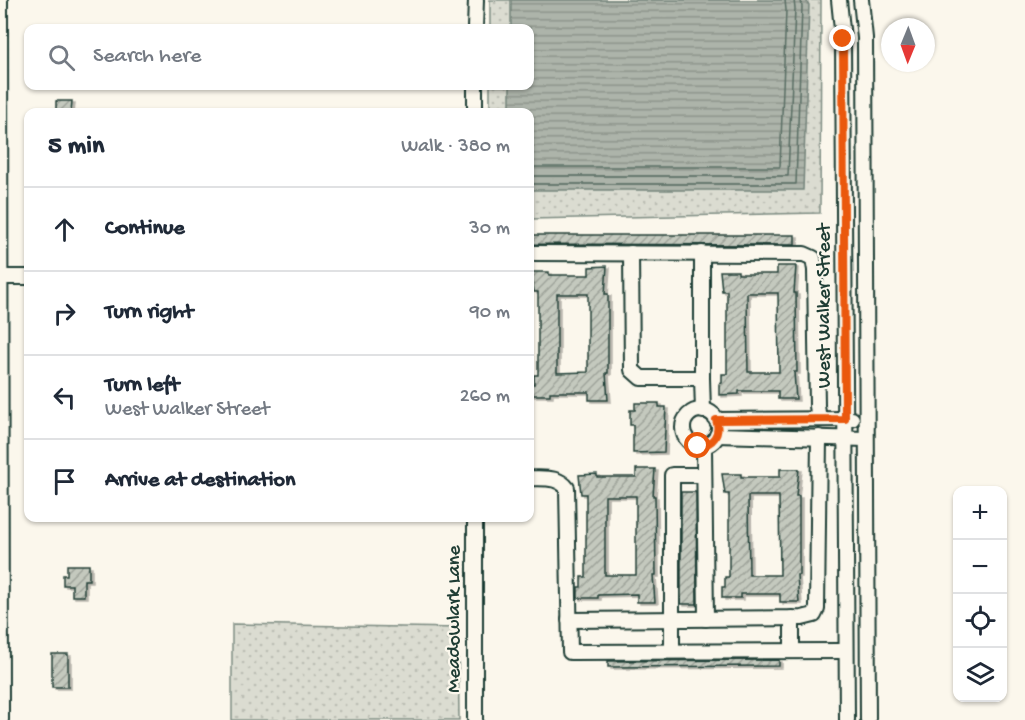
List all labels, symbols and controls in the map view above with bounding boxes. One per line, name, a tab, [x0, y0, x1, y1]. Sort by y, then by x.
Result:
north arrow	[881, 18, 935, 72]
search box	[24, 24, 534, 90]
route end	[829, 25, 855, 51]
icon: search	[45, 41, 78, 74]
text: Search here	[93, 44, 201, 70]
text: 5 min	[48, 132, 104, 163]
text: Walk · 380 m	[401, 136, 510, 159]
icon: ahead	[48, 213, 81, 246]
text: Continue	[105, 216, 185, 242]
text: 30 m	[469, 218, 510, 241]
street label: West Walker Street	[814, 222, 837, 388]
icon: right	[48, 297, 81, 330]
text: Turn right	[105, 300, 193, 326]
text: 90 m	[470, 302, 510, 325]
text: Turn left	[105, 373, 179, 399]
icon: left	[48, 381, 81, 414]
text: 260 m	[460, 386, 510, 409]
text: West Walker Street	[105, 399, 269, 422]
route start	[684, 432, 710, 458]
icon: arrive	[48, 465, 81, 498]
text: Arrive at destination	[105, 468, 295, 494]
map controls	[953, 486, 1007, 702]
button: +	[953, 486, 1007, 540]
button: −	[953, 540, 1007, 594]
street label: Meadowlark Lane	[444, 545, 467, 693]
button: locate	[953, 594, 1007, 648]
button: layers	[953, 648, 1007, 702]

